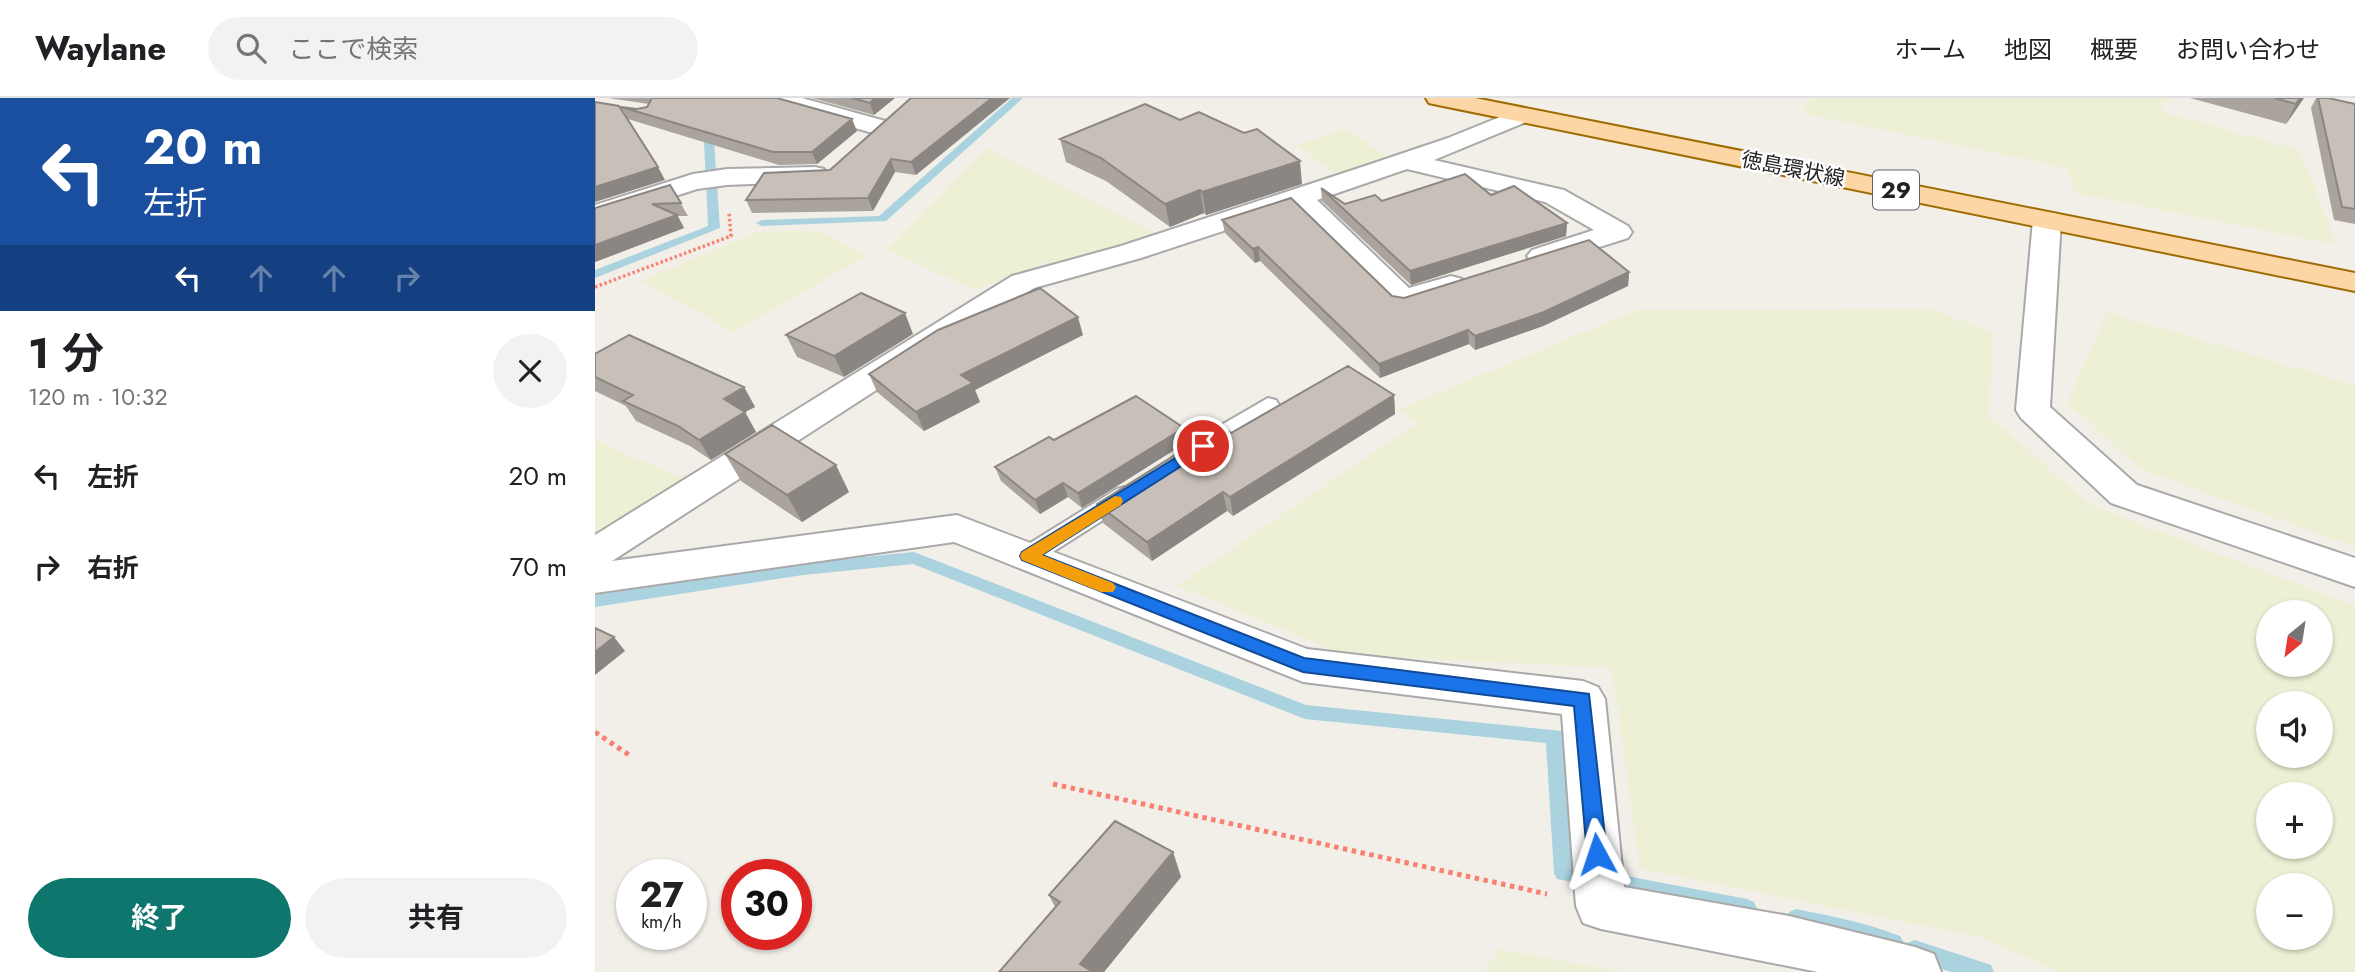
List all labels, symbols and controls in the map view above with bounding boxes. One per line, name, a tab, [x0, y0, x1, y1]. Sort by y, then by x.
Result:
search box	[208, 17, 698, 80]
text: Waylane	[35, 25, 166, 72]
icon: search	[232, 29, 270, 67]
text: ここで検索	[288, 30, 418, 68]
text: ホーム	[1895, 32, 1966, 67]
text: 地図	[2004, 32, 2052, 67]
text: 概要	[2090, 32, 2138, 67]
text: お問い合わせ	[2176, 32, 2320, 67]
text: 20 m	[143, 112, 262, 182]
icon: left	[28, 126, 119, 217]
street label: 徳島環状線	[1739, 144, 1847, 194]
road number: 29	[1873, 170, 1919, 209]
text: 左折	[143, 180, 207, 226]
icon: left	[169, 259, 207, 297]
icon: ahead	[242, 259, 280, 297]
icon: ahead	[315, 259, 353, 297]
icon: right	[388, 259, 426, 297]
text: 1 分	[28, 323, 104, 384]
button: close	[493, 334, 567, 408]
text: 120 m · 10:32	[28, 380, 167, 414]
pin	[1173, 416, 1233, 476]
icon: arrive	[1184, 427, 1222, 465]
icon: left	[28, 457, 66, 495]
text: 20 m	[509, 457, 567, 495]
text: 左折	[87, 458, 139, 496]
icon: right	[28, 548, 66, 586]
text: 70 m	[510, 548, 567, 586]
text: 右折	[87, 549, 139, 587]
north arrow	[2256, 600, 2333, 677]
map controls	[2256, 600, 2333, 950]
button: sound	[2256, 691, 2333, 768]
button: +	[2256, 782, 2333, 859]
position arrow	[1560, 817, 1634, 891]
speed limit sign: 30	[721, 859, 812, 950]
text: 27	[639, 870, 684, 920]
button: −	[2256, 873, 2333, 950]
button: 終了	[28, 878, 291, 958]
button: 共有	[305, 878, 567, 958]
text: km/h	[641, 909, 682, 935]

